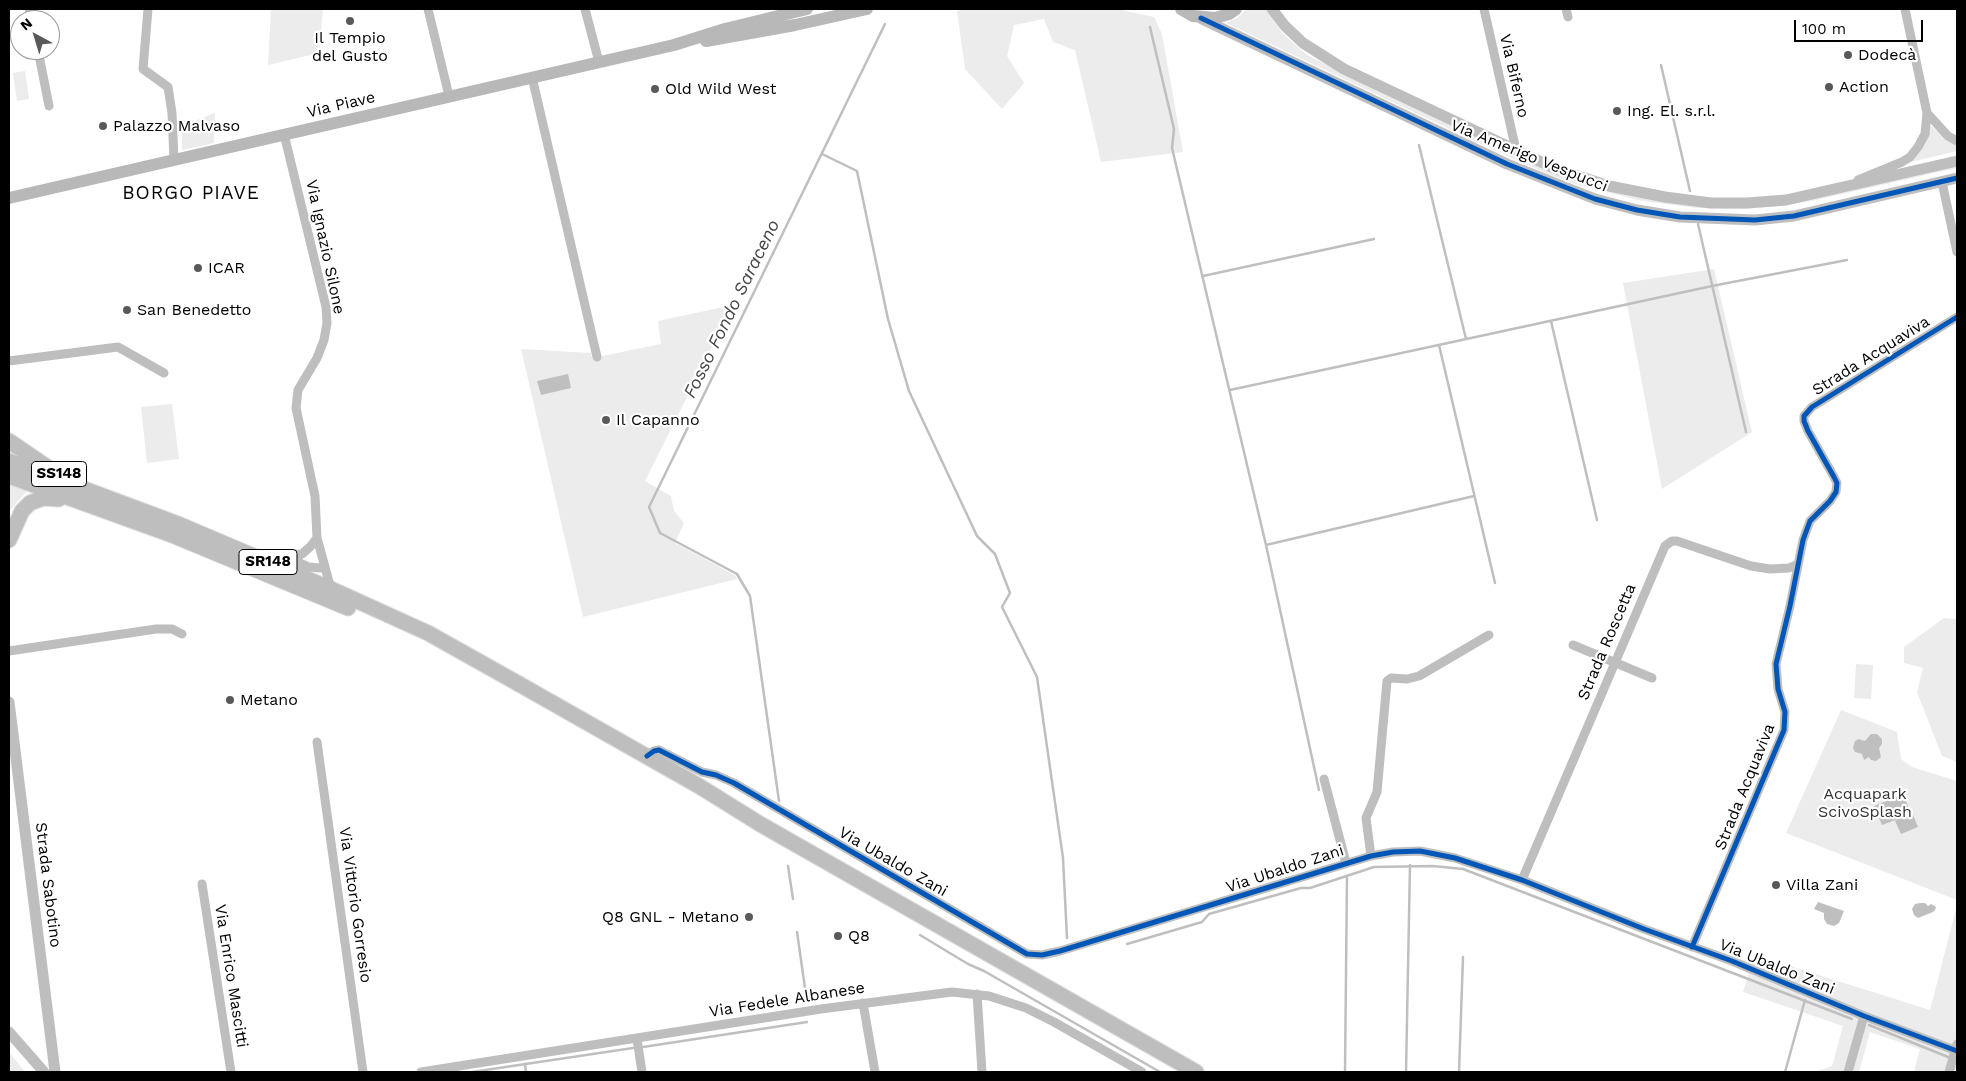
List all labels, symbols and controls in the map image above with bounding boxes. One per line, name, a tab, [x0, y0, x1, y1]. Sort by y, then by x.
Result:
north arrow	[10, 10, 60, 60]
scale bar	[1796, 10, 1925, 42]
text: N	[17, 15, 35, 34]
marker: Il Tempio del Gusto	[344, 15, 356, 27]
text: 100 m	[1802, 20, 1846, 38]
place label: Il Tempio del Gusto	[312, 28, 388, 66]
street label: Via Biferno	[1495, 32, 1533, 120]
place label: Dodecà	[1858, 45, 1916, 65]
marker: Dodecà	[1842, 49, 1854, 61]
place label: Action	[1839, 77, 1889, 97]
place label: Old Wild West	[665, 79, 777, 99]
marker: Action	[1823, 81, 1835, 93]
marker: Old Wild West	[649, 83, 661, 95]
street label: Via Piave	[305, 88, 377, 122]
place label: Ing. El. s.r.l.	[1627, 101, 1716, 121]
marker: Ing. El. s.r.l.	[1611, 105, 1623, 117]
place label: Palazzo Malvaso	[113, 116, 240, 136]
street label: Via Amerigo Vespucci	[1448, 116, 1610, 196]
marker: Palazzo Malvaso	[97, 120, 109, 132]
street label: Via Ignazio Silone	[301, 178, 349, 316]
district label: BORGO PIAVE	[121, 182, 261, 204]
water label: Fosso Fondo Saraceno	[679, 216, 785, 402]
place label: ICAR	[208, 258, 245, 278]
marker: ICAR	[192, 262, 204, 274]
place label: San Benedetto	[137, 300, 251, 320]
marker: San Benedetto	[121, 304, 133, 316]
street label: Strada Acquaviva	[1809, 312, 1933, 400]
place label: Il Capanno	[616, 410, 700, 430]
marker: Il Capanno	[600, 414, 612, 426]
road number: SS148	[32, 462, 86, 486]
road number: SR148	[239, 550, 297, 574]
street label: Strada Roscetta	[1574, 581, 1640, 703]
place label: Metano	[240, 690, 298, 710]
marker: Metano	[224, 694, 236, 706]
street label: Strada Acquaviva	[1711, 721, 1779, 853]
park label: Acquapark ScivoSplash	[1818, 784, 1912, 822]
street label: Strada Sabotino	[31, 821, 65, 949]
street label: Via Ubaldo Zani	[835, 823, 951, 901]
street label: Via Vittorio Gorresio	[335, 826, 375, 984]
street label: Via Ubaldo Zani	[1224, 841, 1346, 897]
place label: Villa Zani	[1786, 875, 1858, 895]
marker: Villa Zani	[1770, 879, 1782, 891]
street label: Via Enrico Mascitti	[210, 903, 252, 1049]
place label: Q8 GNL - Metano	[602, 907, 739, 927]
marker: Q8 GNL - Metano	[743, 911, 755, 923]
place label: Q8	[848, 926, 870, 946]
marker: Q8	[832, 930, 844, 942]
street label: Via Ubaldo Zani	[1716, 935, 1838, 999]
street label: Via Fedele Albanese	[708, 978, 866, 1022]

